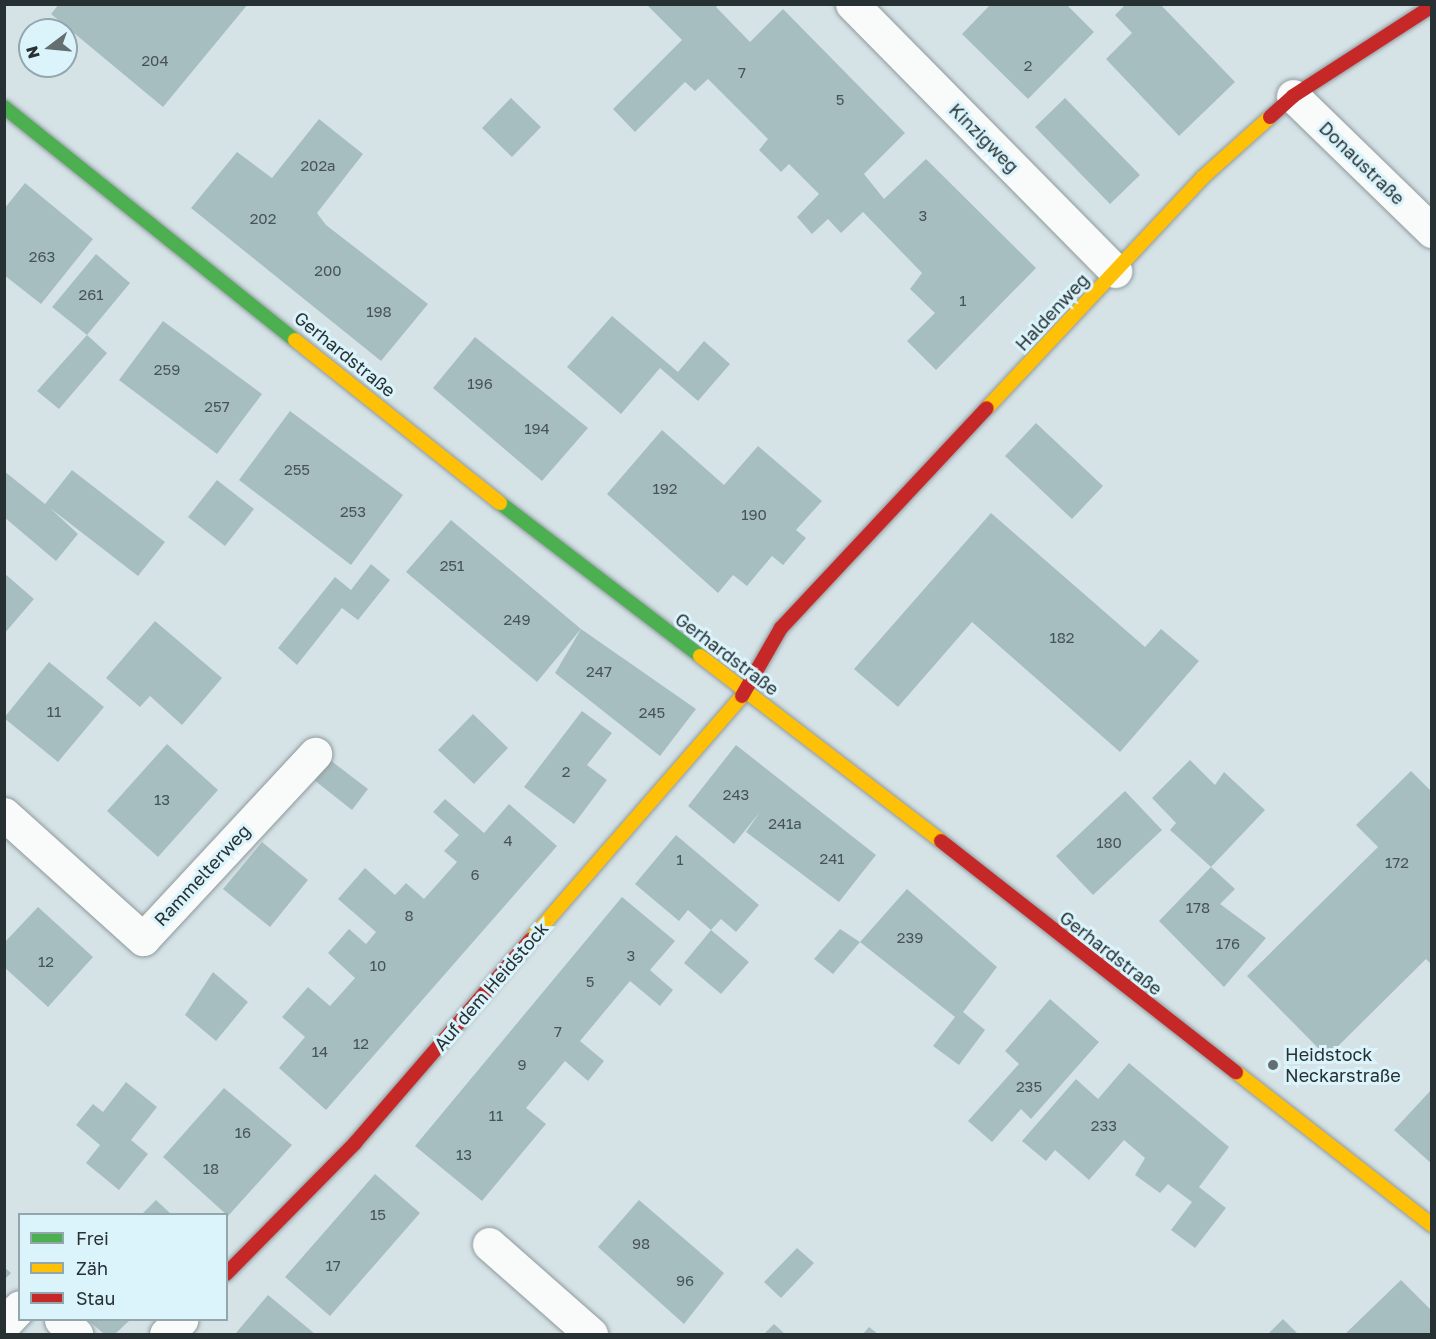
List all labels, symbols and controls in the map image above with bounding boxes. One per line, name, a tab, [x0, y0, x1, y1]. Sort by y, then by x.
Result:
north arrow	[18, 18, 78, 78]
text: N	[21, 44, 44, 61]
house number: 204	[141, 52, 169, 70]
house number: 2	[1024, 57, 1032, 75]
house number: 7	[738, 64, 746, 82]
house number: 5	[836, 91, 844, 109]
street label: Kinzigweg	[945, 99, 1023, 177]
street label: Donaustraße	[1315, 117, 1409, 209]
house number: 202a	[300, 157, 336, 175]
house number: 3	[919, 207, 927, 225]
house number: 202	[250, 210, 276, 228]
house number: 263	[29, 248, 55, 266]
house number: 200	[314, 262, 342, 280]
street label: Haldenweg	[1011, 269, 1093, 355]
house number: 261	[78, 286, 104, 304]
house number: 1	[959, 292, 967, 310]
house number: 198	[366, 303, 392, 321]
street label: Gerhardstraße	[290, 307, 400, 401]
house number: 259	[154, 361, 180, 379]
house number: 196	[467, 375, 493, 393]
house number: 257	[204, 398, 230, 416]
house number: 194	[524, 420, 550, 438]
house number: 255	[284, 461, 310, 479]
house number: 192	[652, 480, 678, 498]
house number: 253	[340, 503, 366, 521]
house number: 190	[741, 506, 767, 524]
house number: 251	[440, 557, 464, 575]
street label: Gerhardstraße	[671, 608, 783, 700]
house number: 249	[504, 611, 530, 629]
house number: 182	[1049, 629, 1075, 647]
house number: 247	[586, 663, 612, 681]
house number: 11	[47, 703, 61, 721]
house number: 245	[639, 704, 665, 722]
house number: 2	[562, 763, 570, 781]
house number: 243	[723, 786, 749, 804]
house number: 13	[154, 791, 170, 809]
house number: 241a	[768, 815, 802, 833]
street label: Rammelterweg	[149, 820, 255, 930]
house number: 4	[503, 832, 513, 850]
house number: 180	[1096, 834, 1122, 852]
house number: 241	[819, 850, 845, 868]
house number: 1	[676, 851, 684, 869]
house number: 172	[1385, 854, 1409, 872]
house number: 6	[470, 866, 480, 884]
house number: 178	[1186, 899, 1210, 917]
street label: Gerhardstraße	[1056, 906, 1166, 1000]
house number: 8	[404, 907, 414, 925]
street label: Auf dem Heidstock	[429, 917, 553, 1055]
house number: 239	[897, 929, 923, 947]
house number: 176	[1216, 935, 1240, 953]
house number: 3	[627, 947, 635, 965]
house number: 12	[38, 953, 54, 971]
house number: 10	[370, 957, 386, 975]
house number: 5	[586, 973, 594, 991]
house number: 7	[554, 1023, 562, 1041]
house number: 12	[353, 1035, 369, 1053]
house number: 14	[312, 1043, 328, 1061]
place label: Heidstock Neckarstraße	[1285, 1044, 1401, 1086]
house number: 9	[517, 1056, 527, 1074]
marker: Heidstock Neckarstraße	[1266, 1058, 1280, 1072]
house number: 235	[1016, 1078, 1042, 1096]
house number: 11	[489, 1107, 503, 1125]
house number: 233	[1091, 1117, 1117, 1135]
house number: 16	[235, 1124, 251, 1142]
house number: 13	[456, 1146, 472, 1164]
house number: 18	[203, 1160, 219, 1178]
house number: 15	[370, 1206, 386, 1224]
legend	[18, 1213, 228, 1321]
text: Frei	[76, 1227, 109, 1249]
house number: 98	[632, 1235, 650, 1253]
text: Zäh	[76, 1257, 108, 1279]
house number: 17	[325, 1257, 341, 1275]
house number: 96	[676, 1272, 694, 1290]
text: Stau	[76, 1287, 115, 1309]

